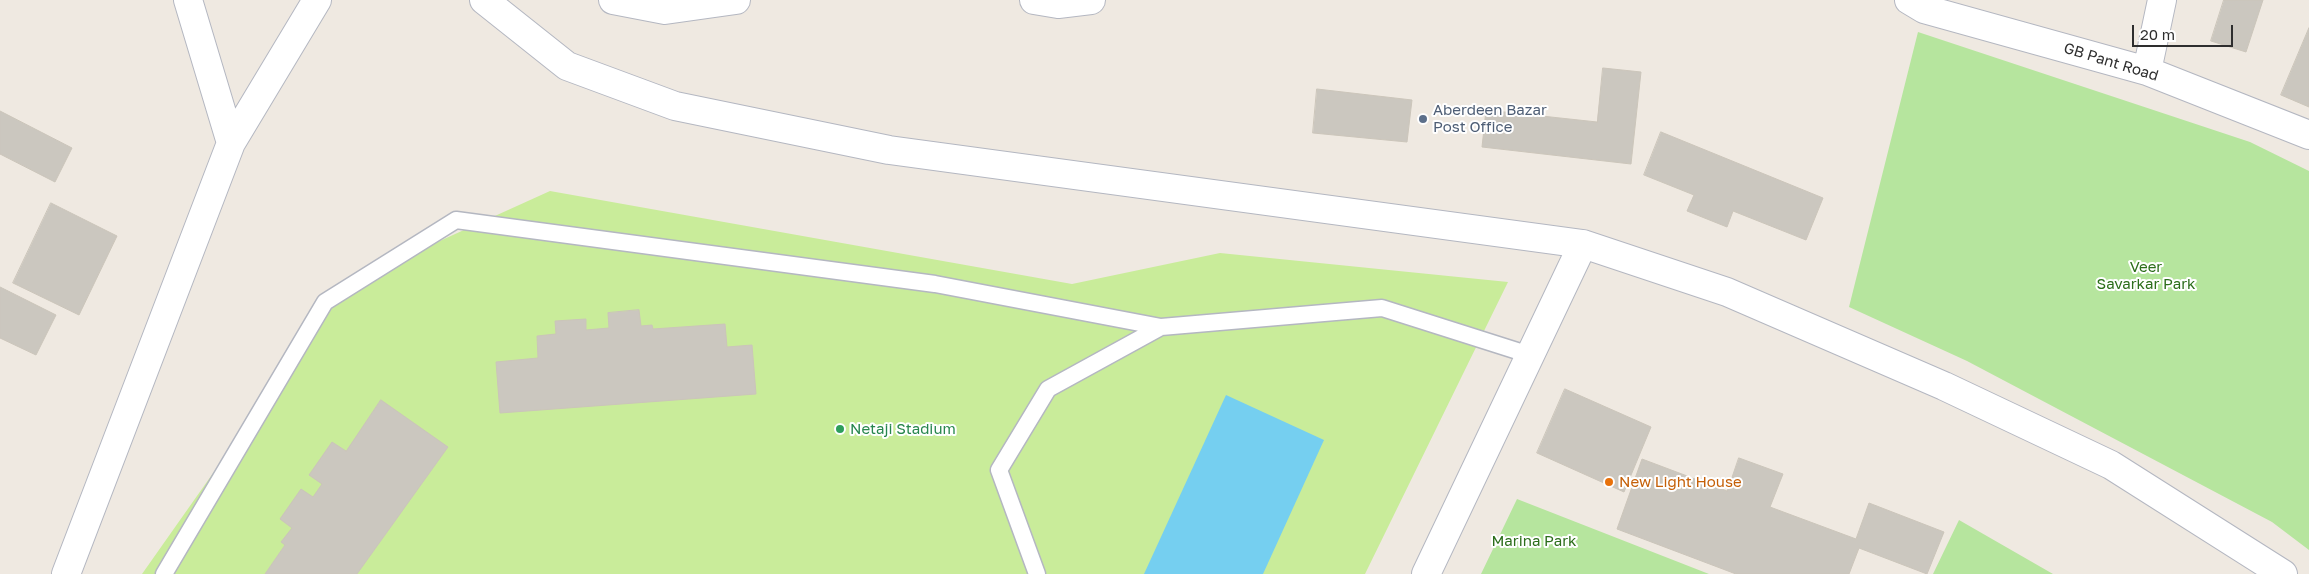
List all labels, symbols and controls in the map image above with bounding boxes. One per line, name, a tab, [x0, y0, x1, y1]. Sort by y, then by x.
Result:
scale bar	[2134, 15, 2235, 47]
text: 20 m	[2140, 25, 2175, 43]
street label: GB Pant Road	[2061, 39, 2161, 85]
place label: Aberdeen Bazar Post Office	[1433, 101, 1547, 136]
marker: Aberdeen Bazar Post Office	[1417, 113, 1429, 125]
park label: Veer Savarkar Park	[2097, 258, 2195, 293]
place label: Netaji Stadium	[850, 420, 956, 438]
marker: Netaji Stadium	[834, 423, 846, 435]
place label: New Light House	[1619, 473, 1742, 491]
marker: New Light House	[1603, 476, 1615, 488]
park label: Marina Park	[1491, 532, 1577, 550]

